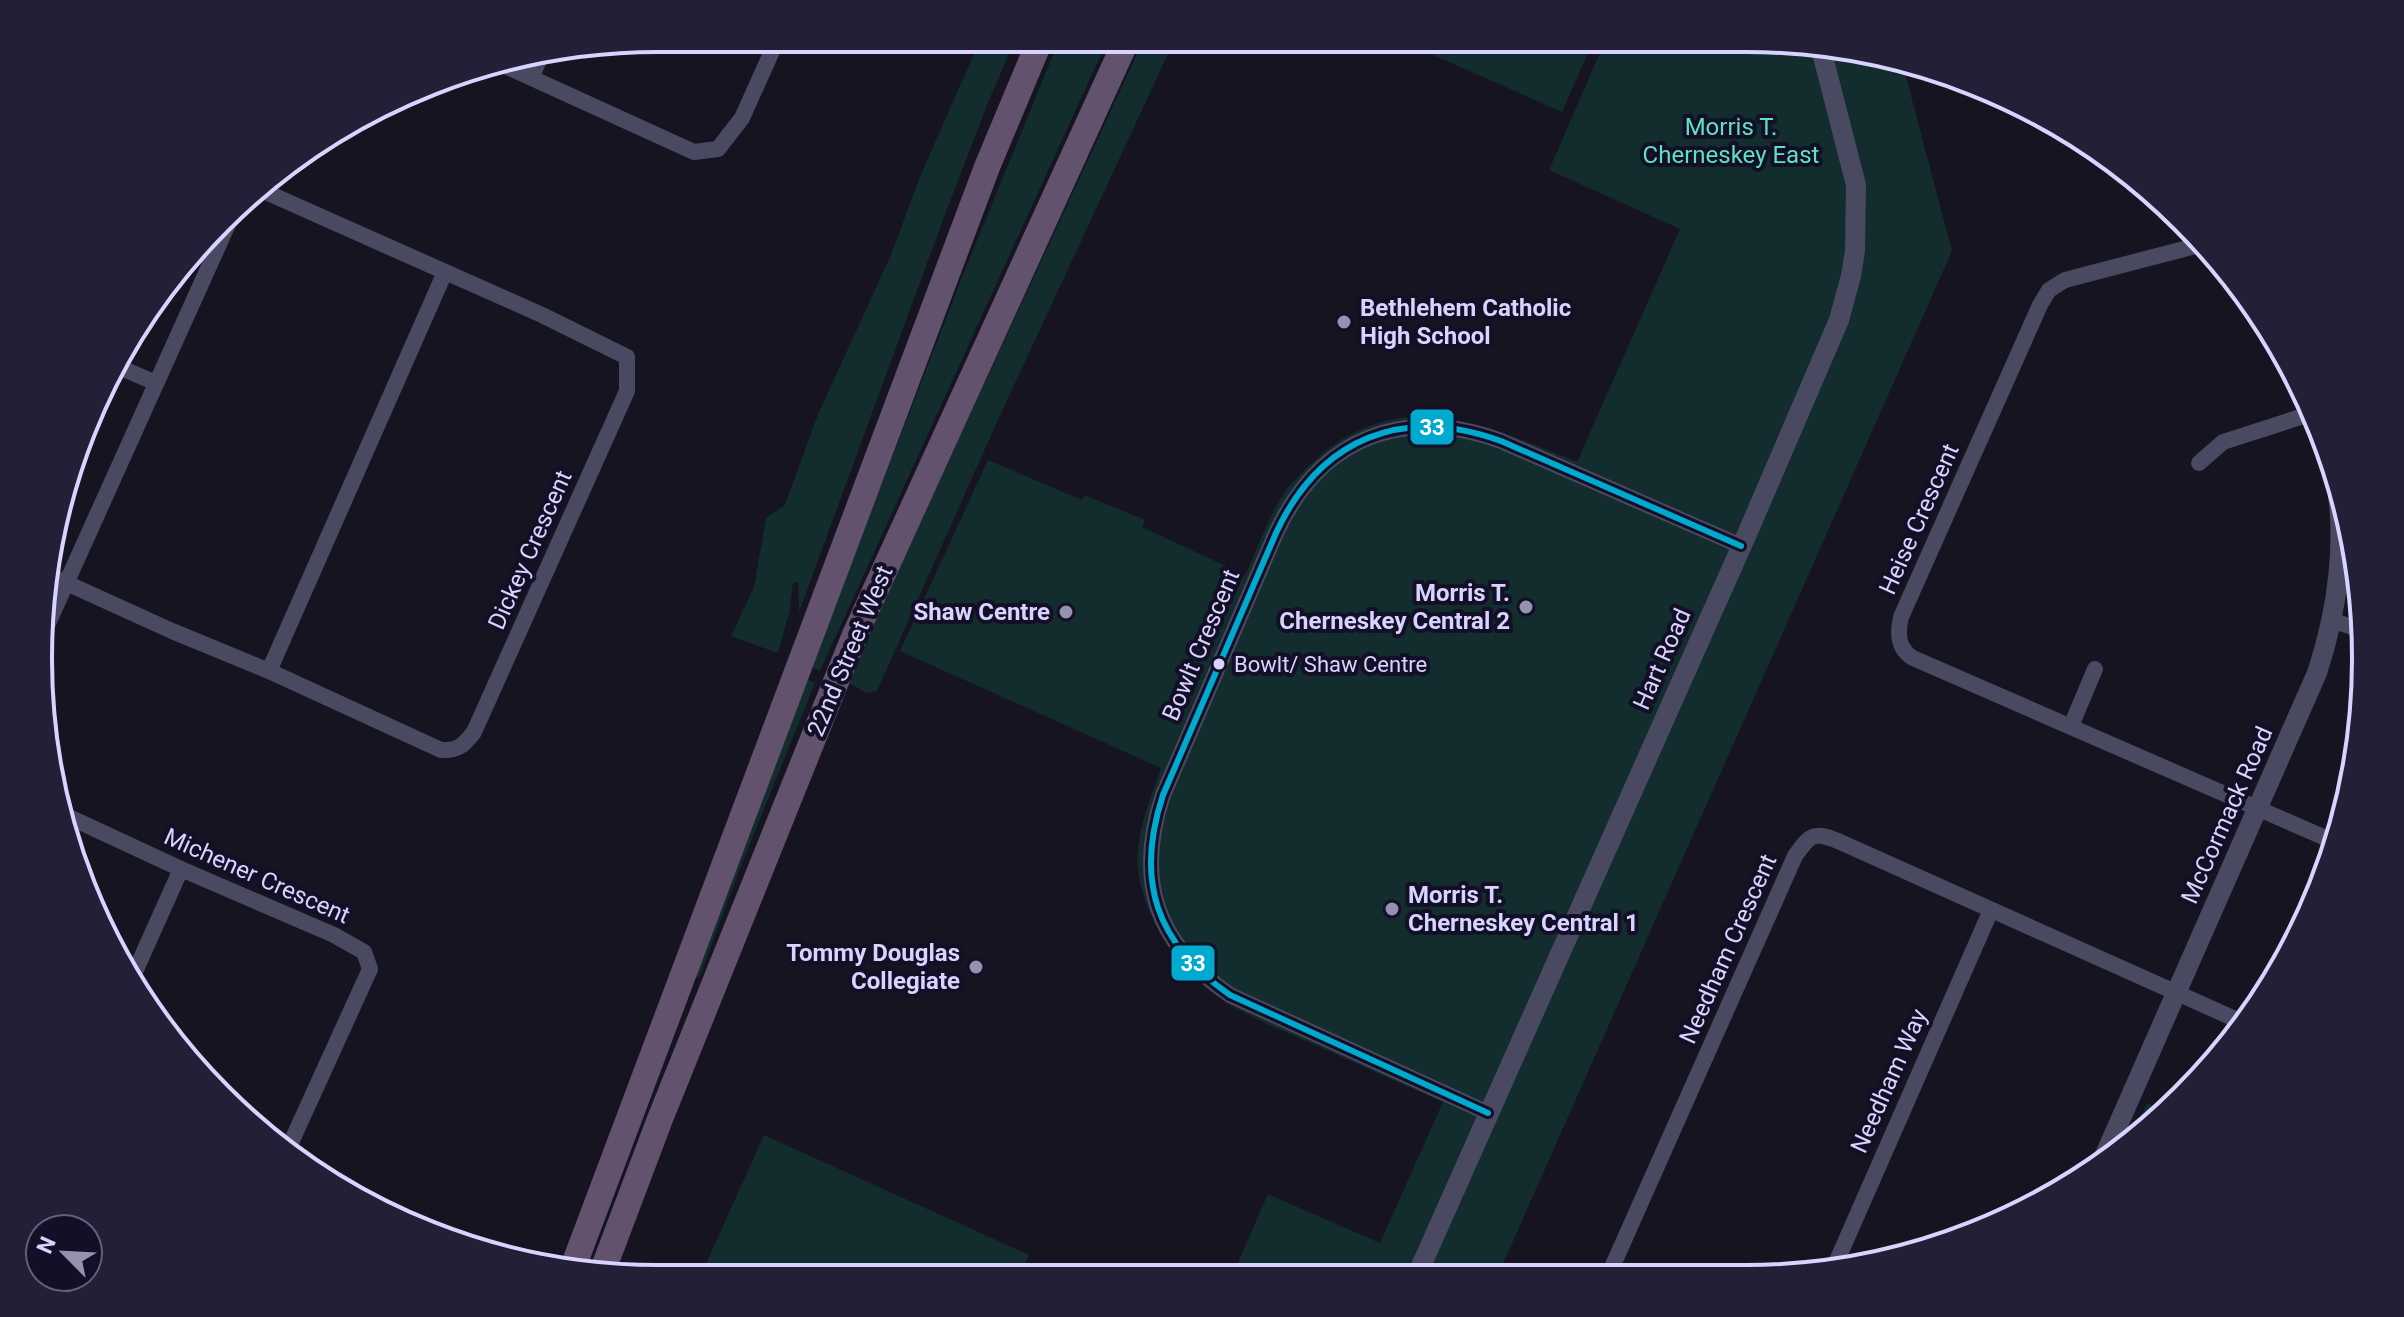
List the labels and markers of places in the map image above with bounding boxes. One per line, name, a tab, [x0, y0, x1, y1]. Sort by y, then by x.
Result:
place label: Bethlehem Catholic High School	[1360, 294, 1571, 350]
marker: Bethlehem Catholic High School	[1335, 313, 1353, 331]
place label: Morris T. Cherneskey Central 2	[1279, 579, 1510, 635]
place label: Shaw Centre	[914, 598, 1050, 626]
marker: Morris T. Cherneskey Central 2	[1517, 598, 1535, 616]
marker: Shaw Centre	[1057, 603, 1075, 621]
place label: Bowlt/ Shaw Centre	[1234, 652, 1427, 677]
marker: Bowlt/ Shaw Centre	[1211, 656, 1227, 672]
place label: Morris T. Cherneskey Central 1	[1408, 881, 1639, 937]
marker: Morris T. Cherneskey Central 1	[1383, 900, 1401, 918]
place label: Tommy Douglas Collegiate	[786, 939, 960, 995]
marker: Tommy Douglas Collegiate	[967, 958, 985, 976]

